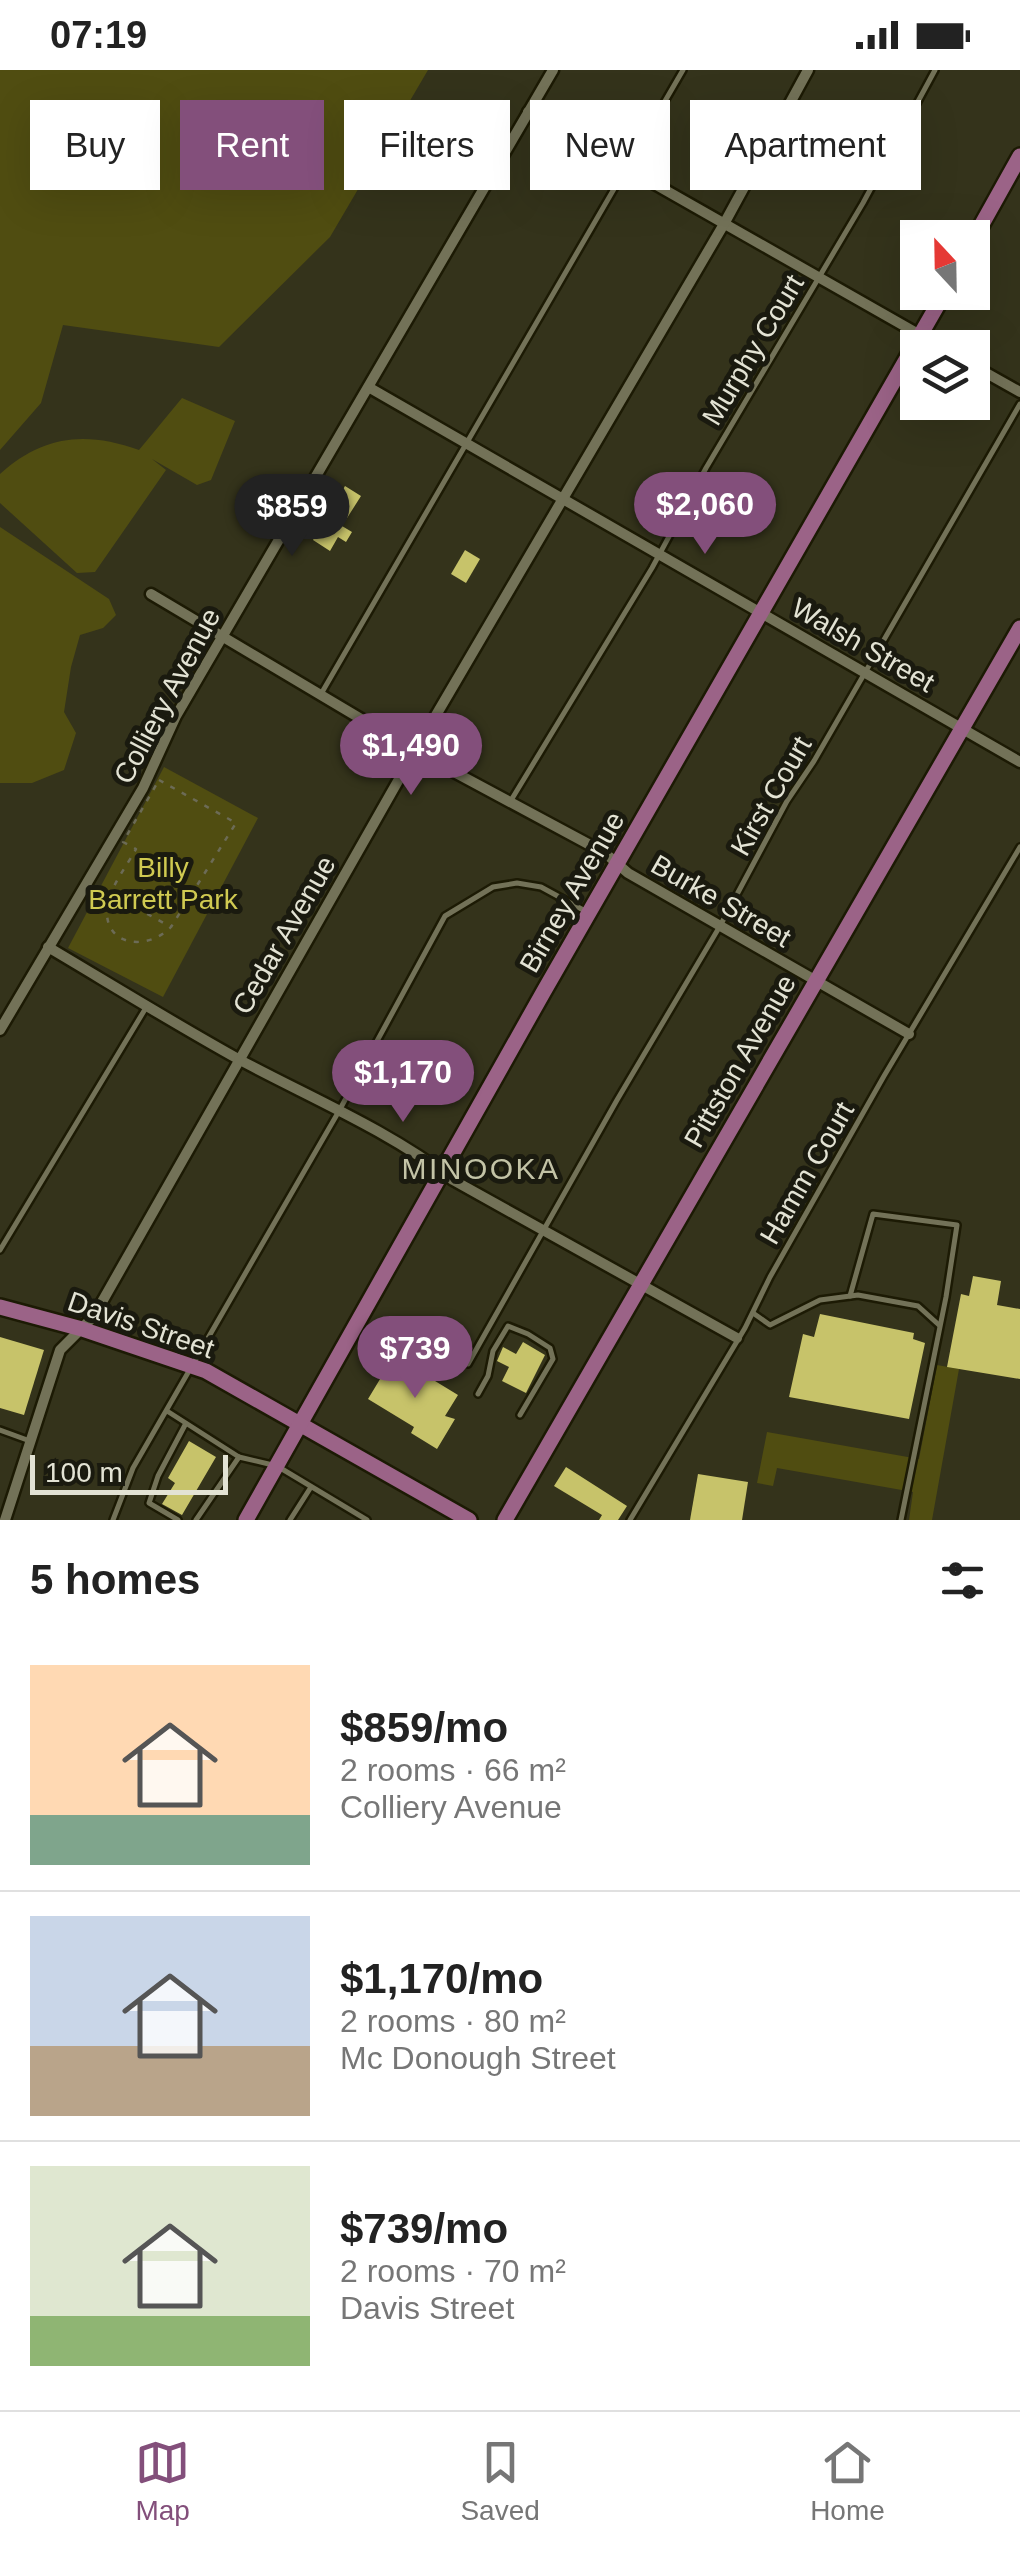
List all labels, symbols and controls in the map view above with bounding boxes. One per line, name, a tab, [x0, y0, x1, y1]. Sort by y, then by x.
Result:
text: 07:19	[50, 14, 147, 56]
chip: Buy	[30, 100, 160, 190]
chip: Rent	[180, 100, 324, 190]
chip: Filters	[344, 100, 510, 190]
chip: New	[530, 100, 670, 190]
chip: Apartment	[690, 100, 921, 190]
north arrow	[900, 220, 990, 310]
map controls	[900, 220, 990, 420]
street label: Murphy Court	[696, 269, 810, 431]
button: layers	[900, 330, 990, 420]
pin: $2,060	[624, 472, 786, 557]
pin: $859	[233, 474, 351, 559]
text: $2,060	[656, 486, 754, 522]
text: $859	[256, 488, 328, 524]
street label: Walsh Street	[786, 592, 940, 698]
street label: Colliery Avenue	[108, 603, 226, 789]
pin: $1,490	[330, 713, 492, 798]
text: $1,490	[362, 727, 460, 763]
street label: Kirst Court	[725, 731, 818, 861]
street label: Birney Avenue	[514, 806, 630, 978]
street label: Burke Street	[646, 849, 796, 953]
street label: Cedar Avenue	[226, 851, 342, 1019]
park label: Billy Barrett Park	[88, 852, 239, 915]
street label: Pittston Avenue	[678, 969, 802, 1153]
pin: $1,170	[322, 1040, 484, 1125]
text: $1,170	[354, 1054, 452, 1090]
street label: Hamm Court	[754, 1096, 860, 1249]
district label: MINOOKA	[401, 1152, 561, 1185]
street label: Davis Street	[64, 1286, 218, 1365]
pin: $739	[356, 1316, 474, 1401]
text: $739	[379, 1330, 451, 1366]
scale bar	[30, 1450, 228, 1494]
text: 100 m	[45, 1457, 123, 1488]
icon: filters	[935, 1553, 990, 1608]
text: 5 homes	[30, 1556, 200, 1603]
text: $859/mo	[340, 1704, 508, 1751]
icon: home	[110, 1705, 230, 1825]
text: 2 rooms · 66 m²	[340, 1752, 566, 1788]
text: Colliery Avenue	[340, 1789, 562, 1825]
text: $1,170/mo	[340, 1955, 543, 2002]
icon: home	[110, 1956, 230, 2076]
text: 2 rooms · 80 m²	[340, 2003, 566, 2039]
text: Mc Donough Street	[340, 2040, 616, 2076]
text: $739/mo	[340, 2205, 508, 2252]
icon: home	[110, 2206, 230, 2326]
text: 2 rooms · 70 m²	[340, 2253, 566, 2289]
text: Davis Street	[340, 2290, 514, 2326]
tab: Map	[135, 2435, 190, 2527]
tab: Saved	[460, 2435, 540, 2527]
tab: Home	[810, 2435, 885, 2527]

